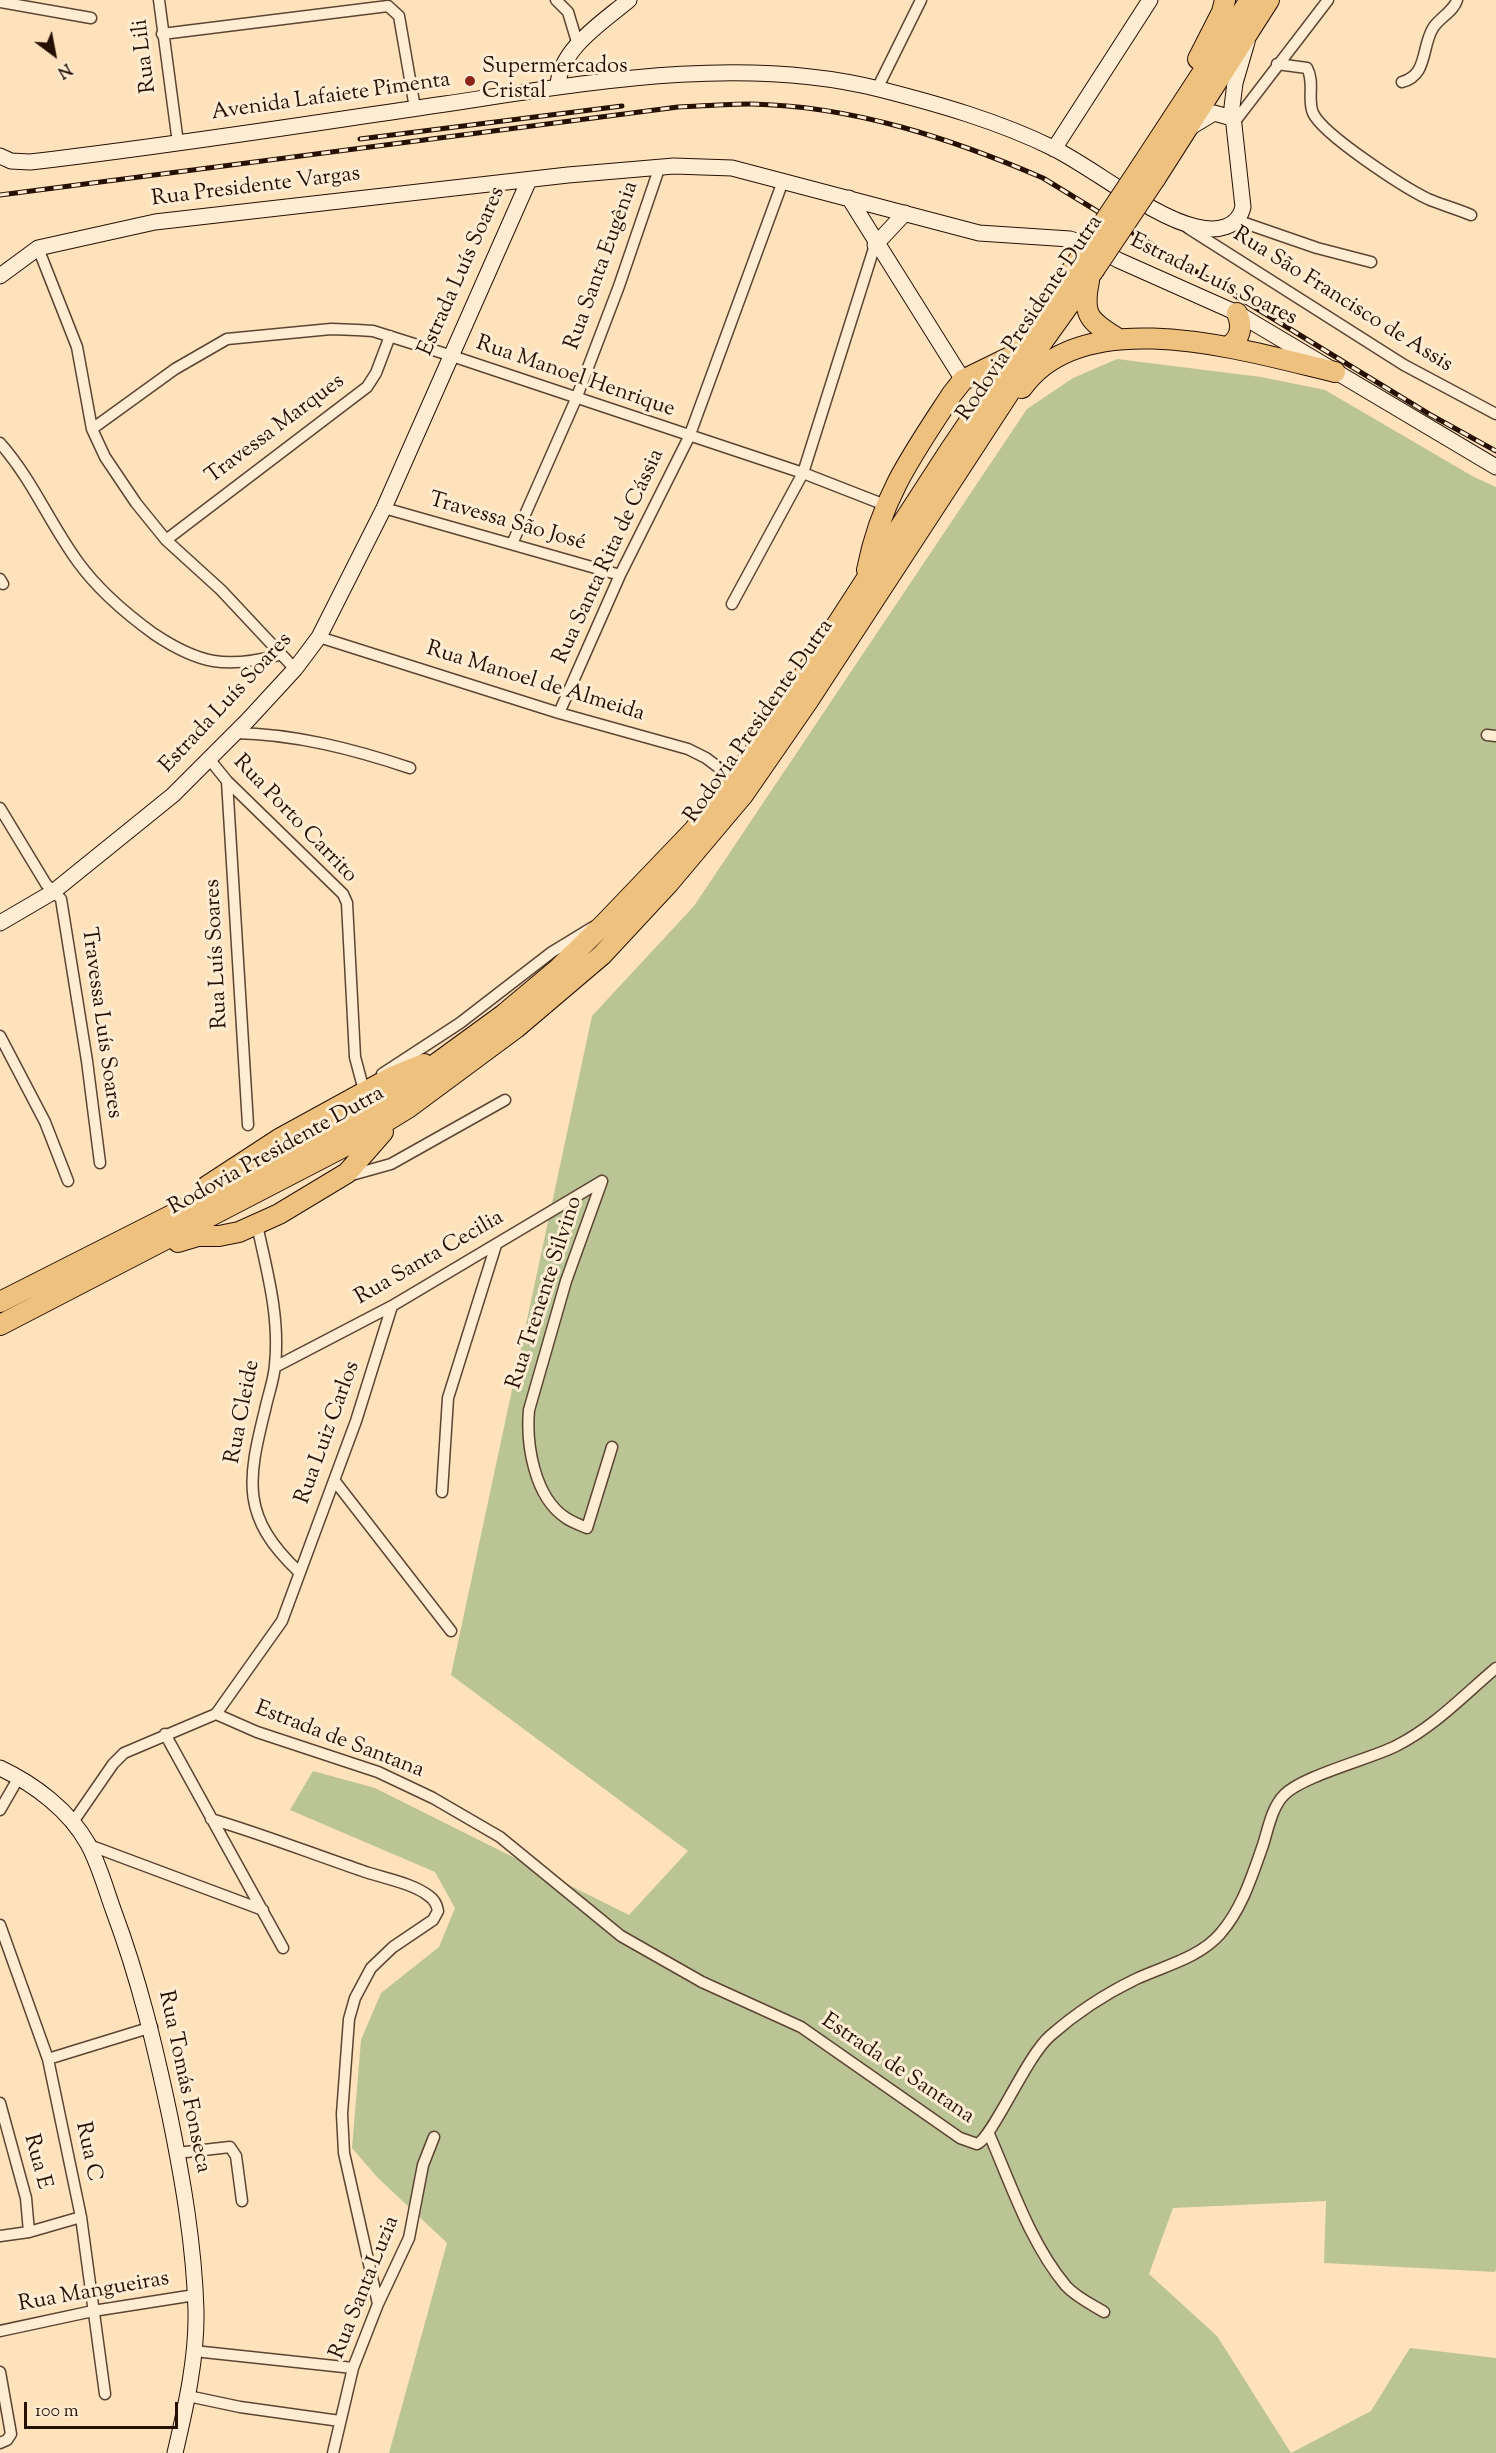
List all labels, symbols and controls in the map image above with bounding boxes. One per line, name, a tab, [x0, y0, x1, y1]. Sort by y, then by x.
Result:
street label: Rua Lili	[128, 17, 164, 95]
north arrow	[24, 24, 84, 84]
place label: Supermercados Cristal	[482, 55, 628, 106]
text: N	[52, 57, 75, 83]
street label: Avenida Lafaiete Pimenta	[210, 68, 452, 128]
marker: Supermercados Cristal	[463, 74, 477, 88]
street label: Rua Presidente Vargas	[150, 162, 362, 214]
street label: Rua Santa Eugênia	[560, 178, 646, 354]
street label: Estrada Luís Soares	[414, 183, 512, 361]
street label: Rodovia Presidente Dutra	[952, 211, 1110, 427]
street label: Rua São Francisco de Assis	[1227, 222, 1457, 380]
street label: Estrada Luís Soares	[1125, 229, 1301, 333]
street label: Rua Manoel Henrique	[472, 332, 678, 424]
street label: Travessa Marques	[201, 369, 351, 491]
street label: Rua Santa Rita de Cássia	[549, 446, 671, 668]
street label: Travessa São José	[426, 488, 588, 558]
street label: Rodovia Presidente Dutra	[680, 615, 840, 829]
street label: Estrada Luís Soares	[155, 628, 299, 780]
street label: Rua Manoel de Almeida	[423, 637, 647, 729]
street label: Rua Porto Carrito	[226, 750, 362, 890]
street label: Rua Luís Soares	[201, 878, 235, 1030]
street label: Travessa Luís Soares	[74, 926, 126, 1120]
street label: Rodovia Presidente Dutra	[165, 1082, 389, 1222]
street label: Rua Trenente Silvino	[502, 1193, 590, 1393]
street label: Rua Santa Cecilia	[351, 1206, 509, 1312]
street label: Rua Cleide	[221, 1358, 267, 1466]
street label: Rua Luiz Carlos	[291, 1358, 367, 1508]
street label: Estrada de Santana	[251, 1697, 427, 1785]
street label: Rua Tomás Fonseca	[151, 1988, 215, 2176]
street label: Estrada de Santana	[816, 2009, 978, 2131]
street label: Rua C	[68, 2120, 106, 2184]
street label: Rua E	[16, 2132, 56, 2192]
street label: Rua Santa Luzia	[325, 2213, 407, 2363]
street label: Rua Mangueiras	[17, 2267, 171, 2319]
scale bar	[27, 2390, 182, 2428]
text: 100 m	[35, 2399, 79, 2425]

